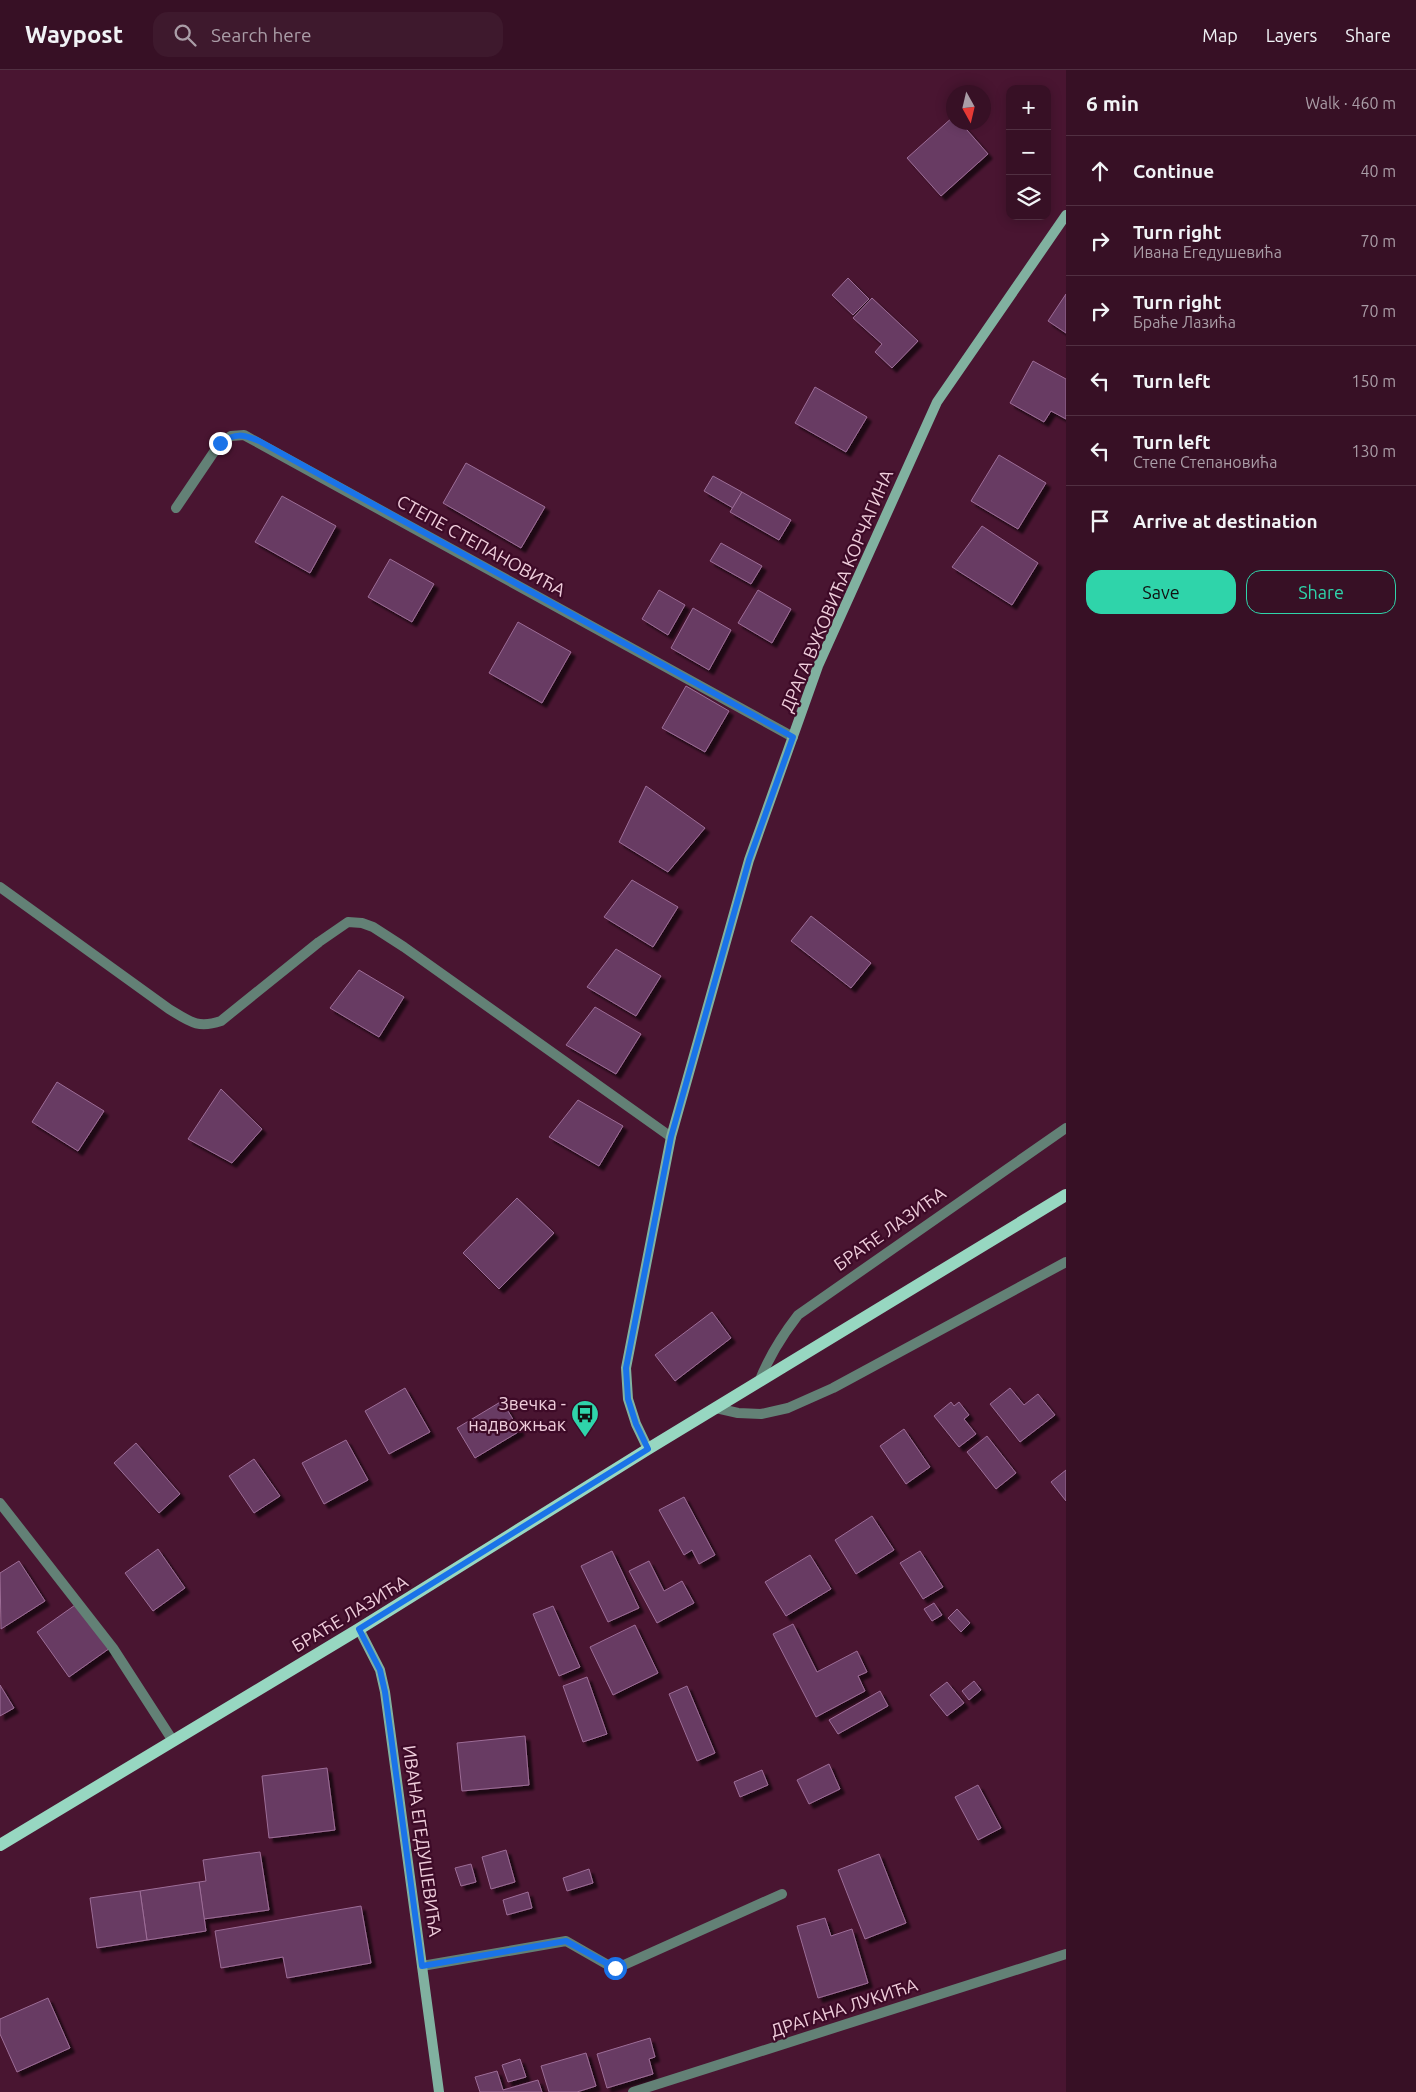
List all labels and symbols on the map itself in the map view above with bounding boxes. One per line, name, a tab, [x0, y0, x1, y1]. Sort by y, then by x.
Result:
north arrow	[946, 85, 991, 130]
route end	[209, 432, 232, 455]
street label: ДРАГА ВУКОВИЋА КОРЧАГИНА	[776, 466, 896, 715]
street label: СТЕПЕ СТЕПАНОВИЋА	[394, 490, 569, 600]
street label: БРАЋЕ ЛАЗИЋА	[830, 1182, 949, 1274]
place label: Звечка - надвожњак	[468, 1393, 566, 1434]
bus stop icon: Звечка - надвожњак	[570, 1399, 600, 1438]
street label: БРАЋЕ ЛАЗИЋА	[288, 1571, 411, 1656]
street label: ИВАНА ЕГЕДУШЕВИЋА	[400, 1744, 446, 1938]
route start	[604, 1957, 627, 1980]
street label: ДРАГАНА ЛУКИЋА	[767, 1974, 920, 2040]

